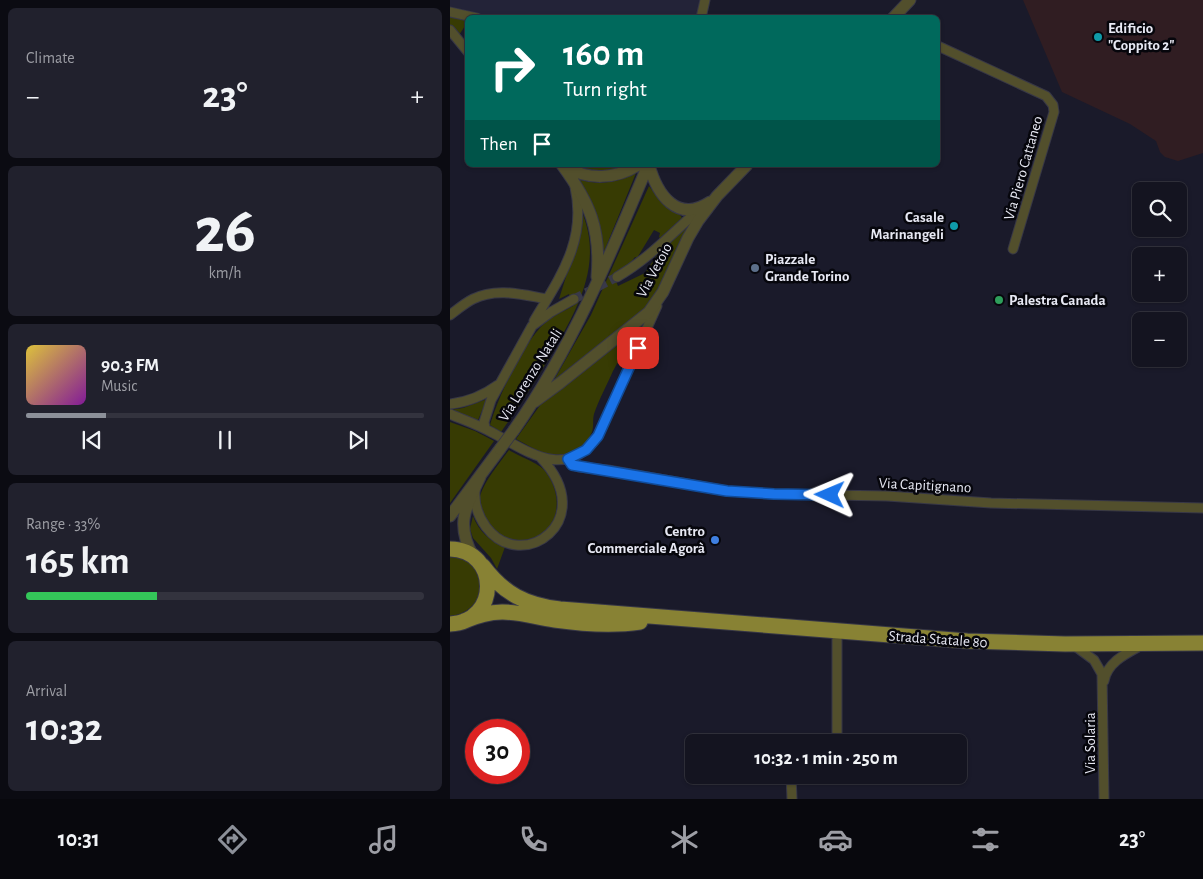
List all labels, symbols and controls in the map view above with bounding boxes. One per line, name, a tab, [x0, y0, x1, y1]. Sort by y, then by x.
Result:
place label: Edificio "Coppito 2"	[1108, 21, 1175, 53]
marker: Edificio "Coppito 2"	[1092, 31, 1104, 43]
icon: right	[480, 35, 545, 100]
text: 160 m	[563, 37, 644, 72]
text: Climate	[26, 50, 75, 66]
text: 23°	[202, 77, 248, 115]
text: Turn right	[563, 78, 647, 100]
text: −	[26, 83, 39, 111]
text: +	[411, 83, 424, 111]
street label: Via Piero Cattaneo	[1001, 114, 1046, 222]
icon: arrive	[528, 130, 556, 158]
text: Then	[480, 135, 518, 154]
map controls	[1132, 182, 1187, 367]
button: search	[1132, 182, 1187, 237]
text: 26	[194, 199, 256, 264]
place label: Casale Marinangeli	[871, 210, 944, 242]
marker: Casale Marinangeli	[948, 220, 960, 232]
street label: Via Vetoio	[634, 241, 675, 300]
button: +	[1132, 247, 1187, 302]
place label: Piazzale Grande Torino	[765, 252, 849, 284]
marker: Piazzale Grande Torino	[749, 262, 761, 274]
text: km/h	[208, 265, 242, 281]
place label: Palestra Canada	[1009, 293, 1106, 308]
marker: Palestra Canada	[993, 294, 1005, 306]
button: −	[1132, 312, 1187, 367]
street label: Via Lorenzo Natali	[496, 326, 565, 424]
pin	[617, 327, 659, 369]
icon: arrive	[624, 334, 652, 362]
text: 90.3 FM	[101, 356, 159, 375]
text: Music	[101, 378, 137, 394]
icon: previous	[78, 426, 106, 454]
icon: pause	[211, 426, 239, 454]
icon: next	[344, 426, 372, 454]
position arrow	[803, 468, 855, 520]
street label: Via Capitignano	[878, 476, 972, 495]
text: Range · 33%	[26, 516, 101, 532]
place label: Centro Commerciale Agorà	[588, 524, 705, 556]
marker: Centro Commerciale Agorà	[709, 534, 721, 546]
text: 165 km	[26, 543, 130, 581]
street label: Strada Statale 80	[888, 629, 988, 650]
text: Arrival	[26, 683, 67, 699]
text: 10:32	[26, 710, 102, 748]
street label: Via Solaria	[1083, 712, 1098, 774]
speed limit sign: 30	[465, 719, 530, 784]
text: 10:32 · 1 min · 250 m	[754, 749, 898, 768]
icon: directions	[215, 822, 250, 857]
icon: music	[366, 822, 401, 857]
icon: phone	[516, 822, 551, 857]
icon: climate	[667, 822, 702, 857]
icon: car	[818, 822, 853, 857]
icon: filters	[968, 822, 1003, 857]
text: 10:31	[58, 828, 100, 850]
text: 23°	[1119, 828, 1145, 850]

